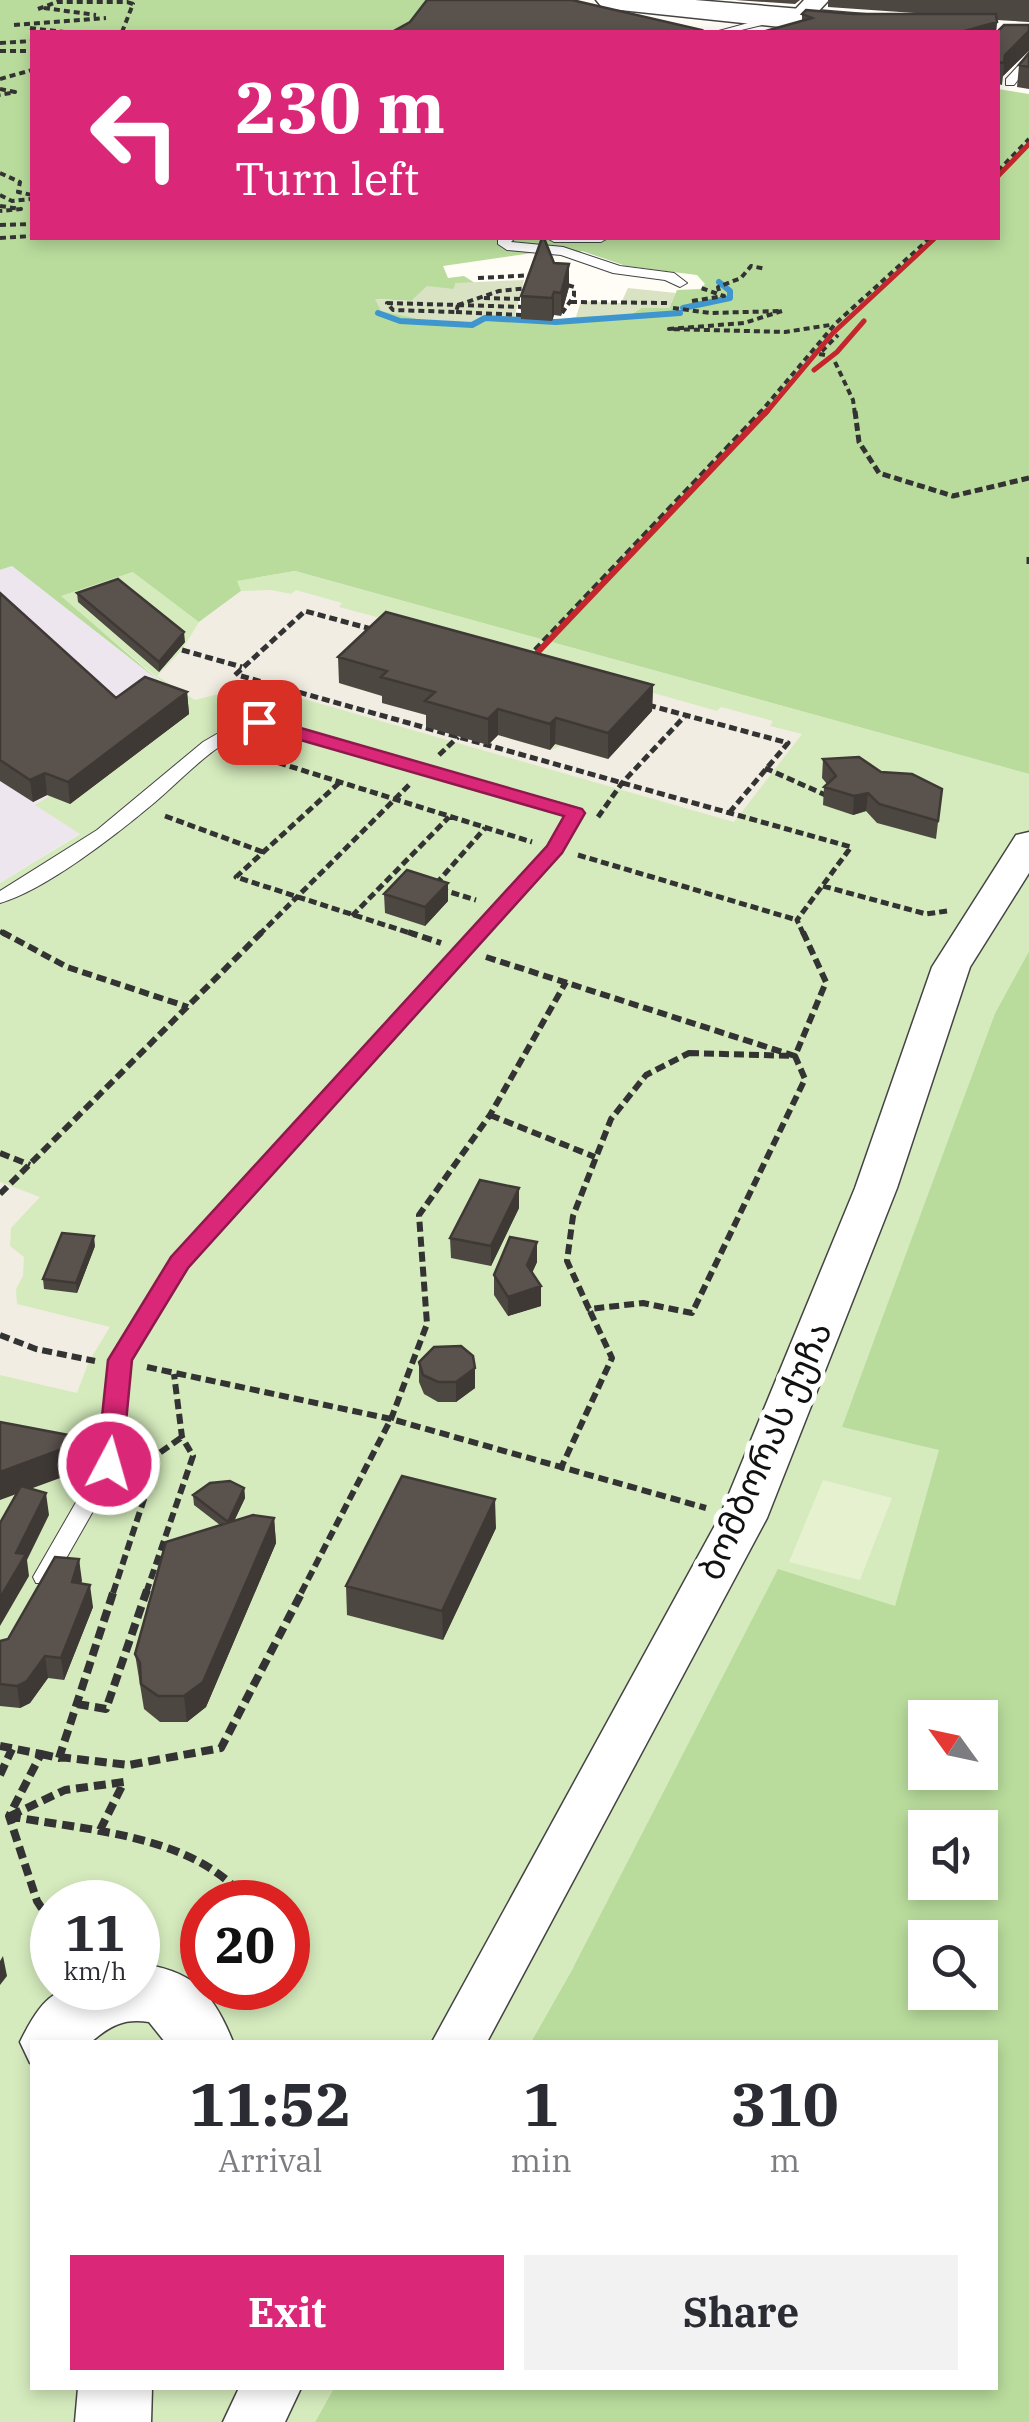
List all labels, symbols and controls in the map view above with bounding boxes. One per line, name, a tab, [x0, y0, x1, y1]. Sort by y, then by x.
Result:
text: 230 m	[235, 61, 445, 152]
icon: left	[70, 70, 200, 200]
text: Turn left	[235, 149, 419, 207]
pin	[217, 680, 302, 765]
icon: arrive	[232, 695, 287, 750]
street label: ბომბორას ქუჩა	[686, 1314, 842, 1587]
position arrow	[57, 1412, 161, 1516]
north arrow	[908, 1700, 998, 1790]
map controls	[908, 1700, 998, 2010]
button: sound	[908, 1810, 998, 1900]
speed limit sign: 20	[180, 1880, 310, 2010]
text: 11	[65, 1900, 125, 1965]
button: search	[908, 1920, 998, 2010]
text: km/h	[63, 1954, 127, 1987]
text: 11:52	[189, 2064, 351, 2143]
text: 1	[523, 2064, 559, 2143]
text: 310	[731, 2064, 839, 2143]
text: Arrival	[218, 2139, 322, 2181]
text: min	[511, 2139, 572, 2181]
text: m	[770, 2139, 800, 2181]
button: Exit	[70, 2255, 504, 2370]
button: Share	[524, 2255, 958, 2370]

